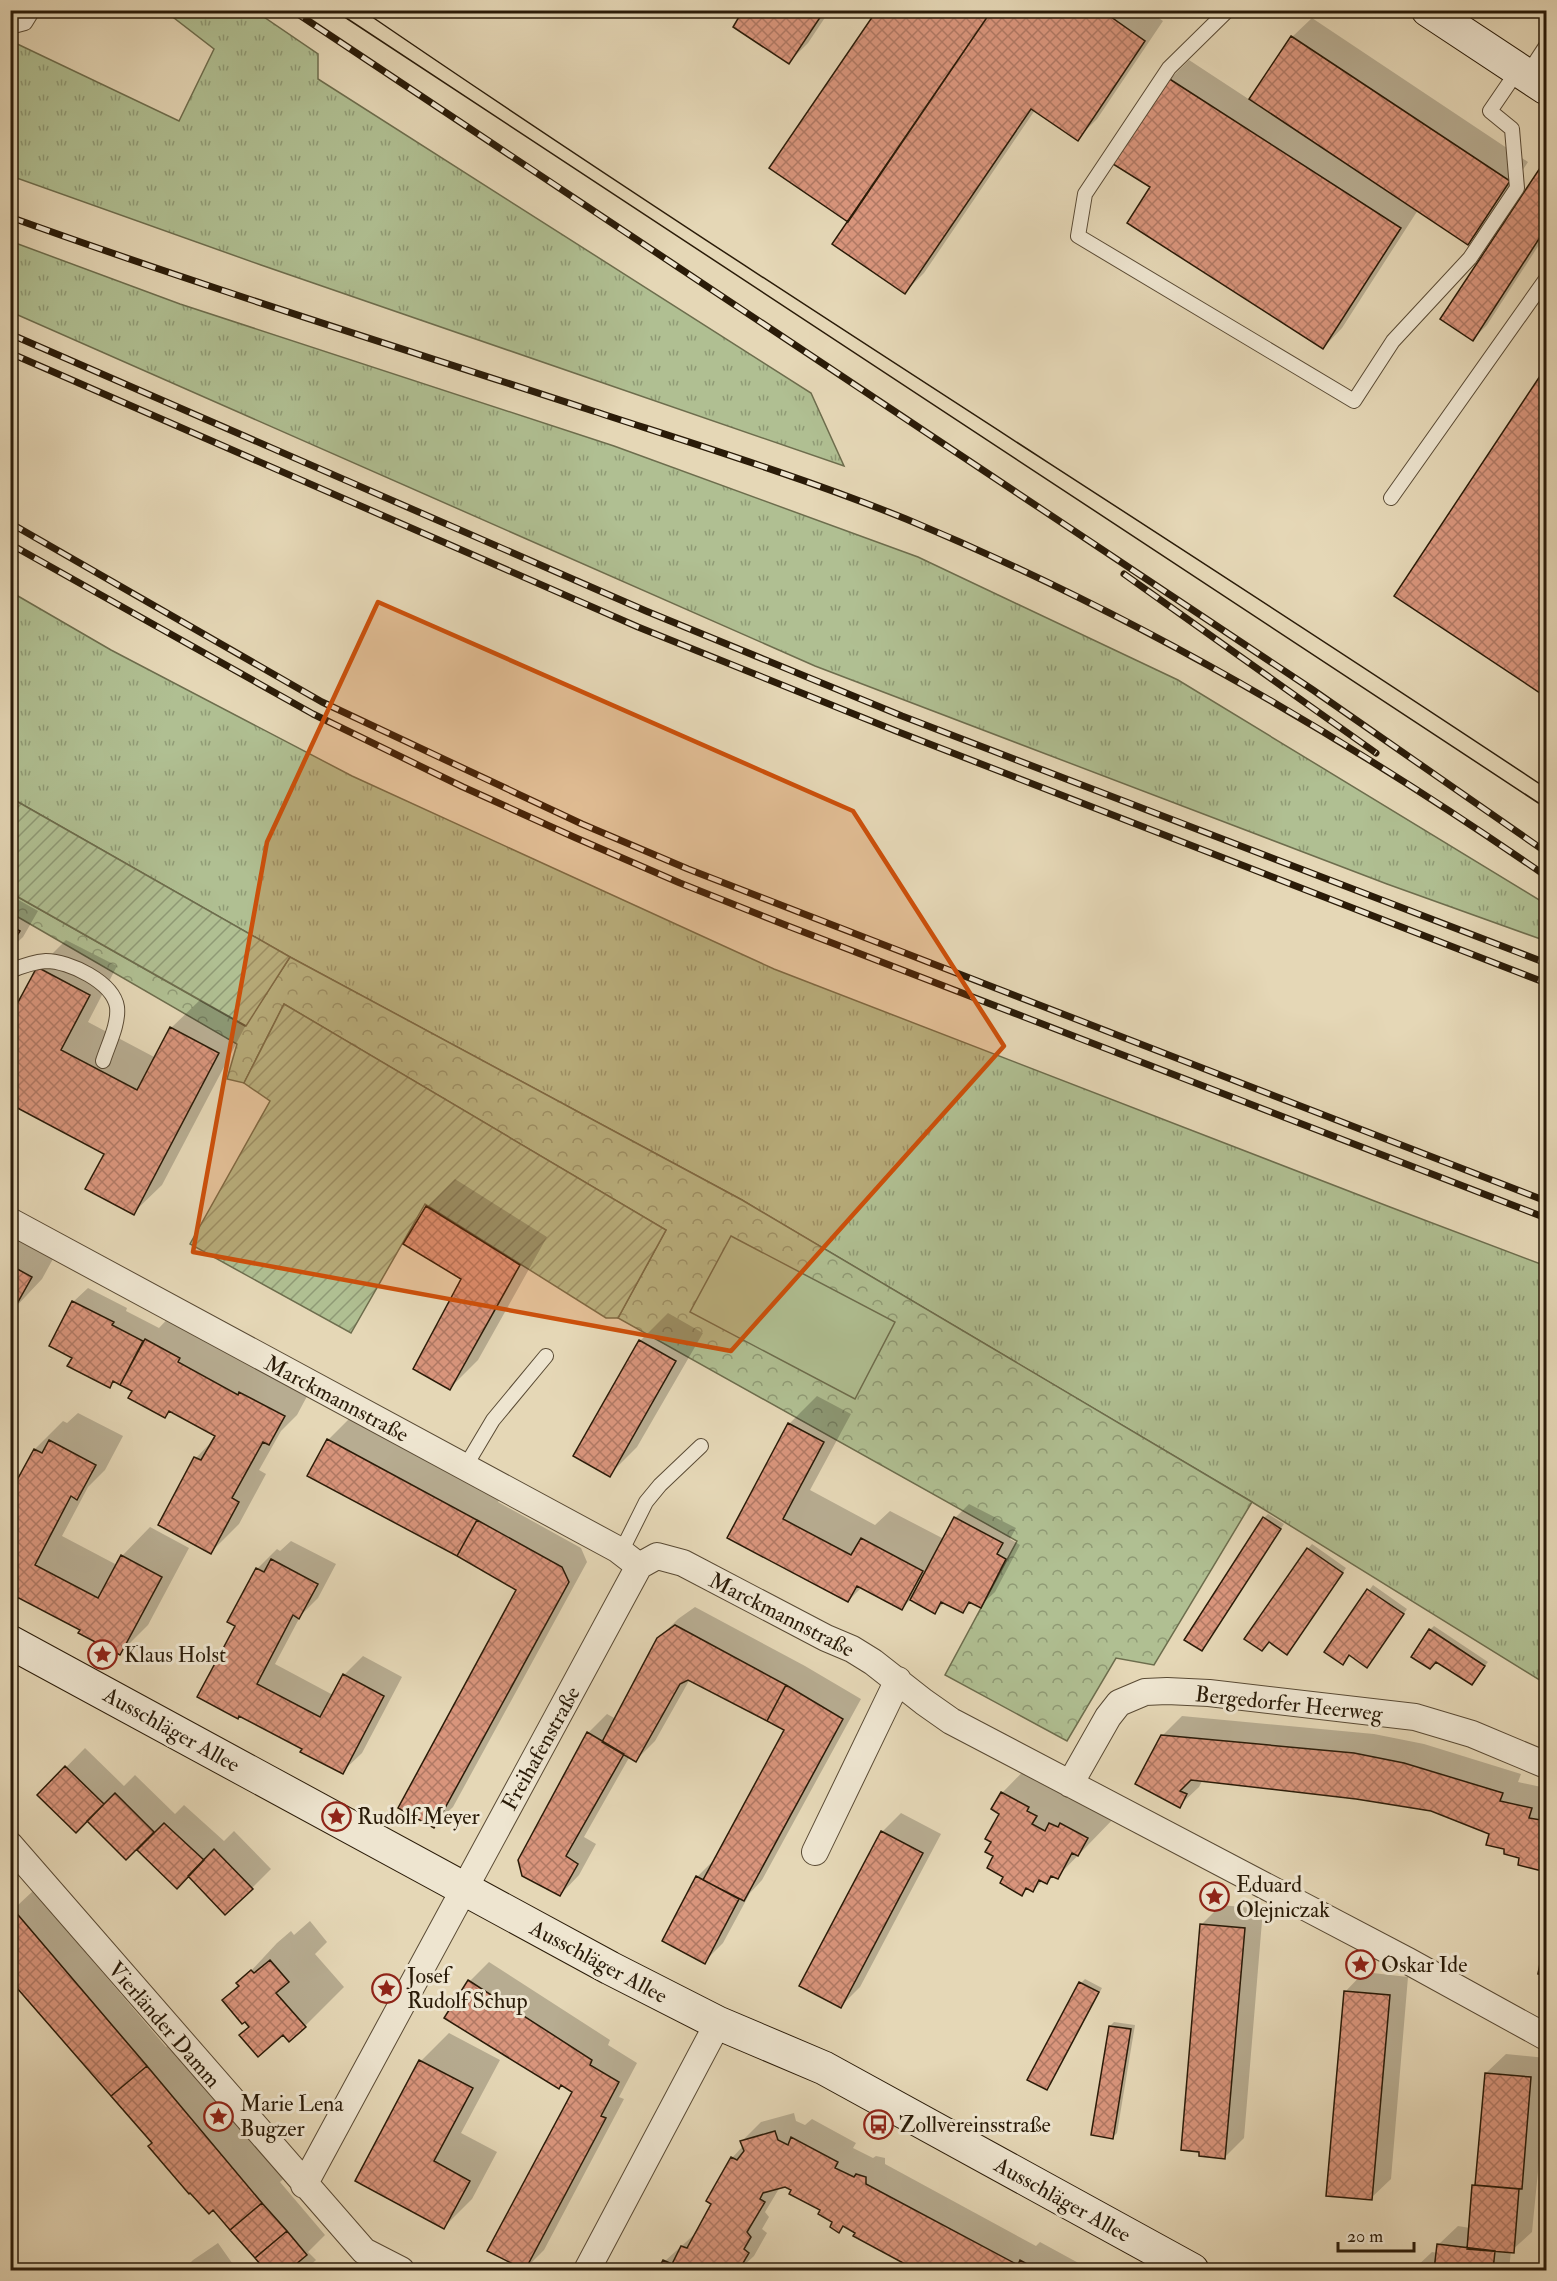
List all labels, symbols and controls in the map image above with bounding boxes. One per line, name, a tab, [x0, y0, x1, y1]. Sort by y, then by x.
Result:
street label: Marckmannstraße	[260, 1349, 413, 1449]
street label: Marckmannstraße	[704, 1566, 859, 1664]
place icon: Klaus Holst	[87, 1638, 119, 1670]
place label: Klaus Holst	[124, 1641, 226, 1669]
street label: Ausschläger Allee	[97, 1680, 245, 1779]
street label: Bergedorfer Heerweg	[1194, 1680, 1385, 1728]
street label: Freihafenstraße	[495, 1682, 586, 1815]
place icon: Rudolf Meyer	[320, 1800, 352, 1832]
place label: Rudolf Meyer	[357, 1803, 480, 1831]
place label: Eduard Olejniczak	[1236, 1871, 1330, 1924]
place icon: Eduard Olejniczak	[1199, 1881, 1231, 1913]
street label: Ausschläger Allee	[524, 1913, 672, 2010]
place icon: Oskar Ide	[1344, 1948, 1376, 1980]
place label: Oskar Ide	[1381, 1951, 1467, 1979]
street label: Vierländer Damm	[102, 1956, 227, 2094]
place label: Josef Rudolf Schup	[406, 1962, 528, 2016]
place icon: Josef Rudolf Schup	[370, 1972, 402, 2004]
place label: Marie Lena Bugzer	[240, 2090, 344, 2143]
place icon: Marie Lena Bugzer	[203, 2100, 235, 2132]
bus stop icon: Zollvereinsstraße	[862, 2108, 894, 2140]
place label: Zollvereinsstraße	[899, 2111, 1051, 2139]
street label: Ausschläger Allee	[988, 2150, 1136, 2249]
scale bar	[1338, 2215, 1414, 2253]
text: 20 m	[1347, 2225, 1383, 2248]

